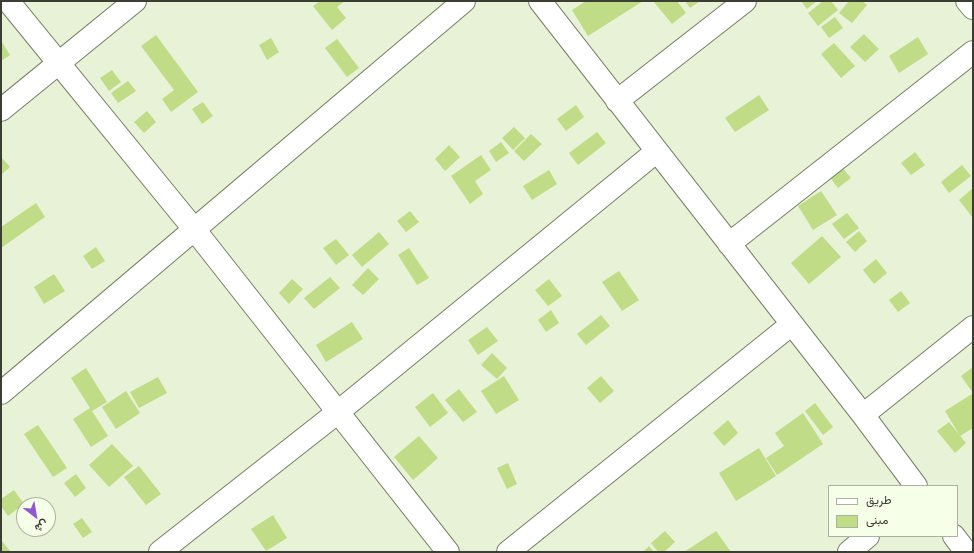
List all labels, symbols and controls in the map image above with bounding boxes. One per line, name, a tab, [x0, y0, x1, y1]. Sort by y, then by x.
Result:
legend	[828, 485, 958, 537]
text: طريق	[866, 492, 891, 507]
north arrow	[16, 497, 56, 537]
text: مبنى	[866, 512, 888, 527]
text: ش	[32, 517, 51, 536]

